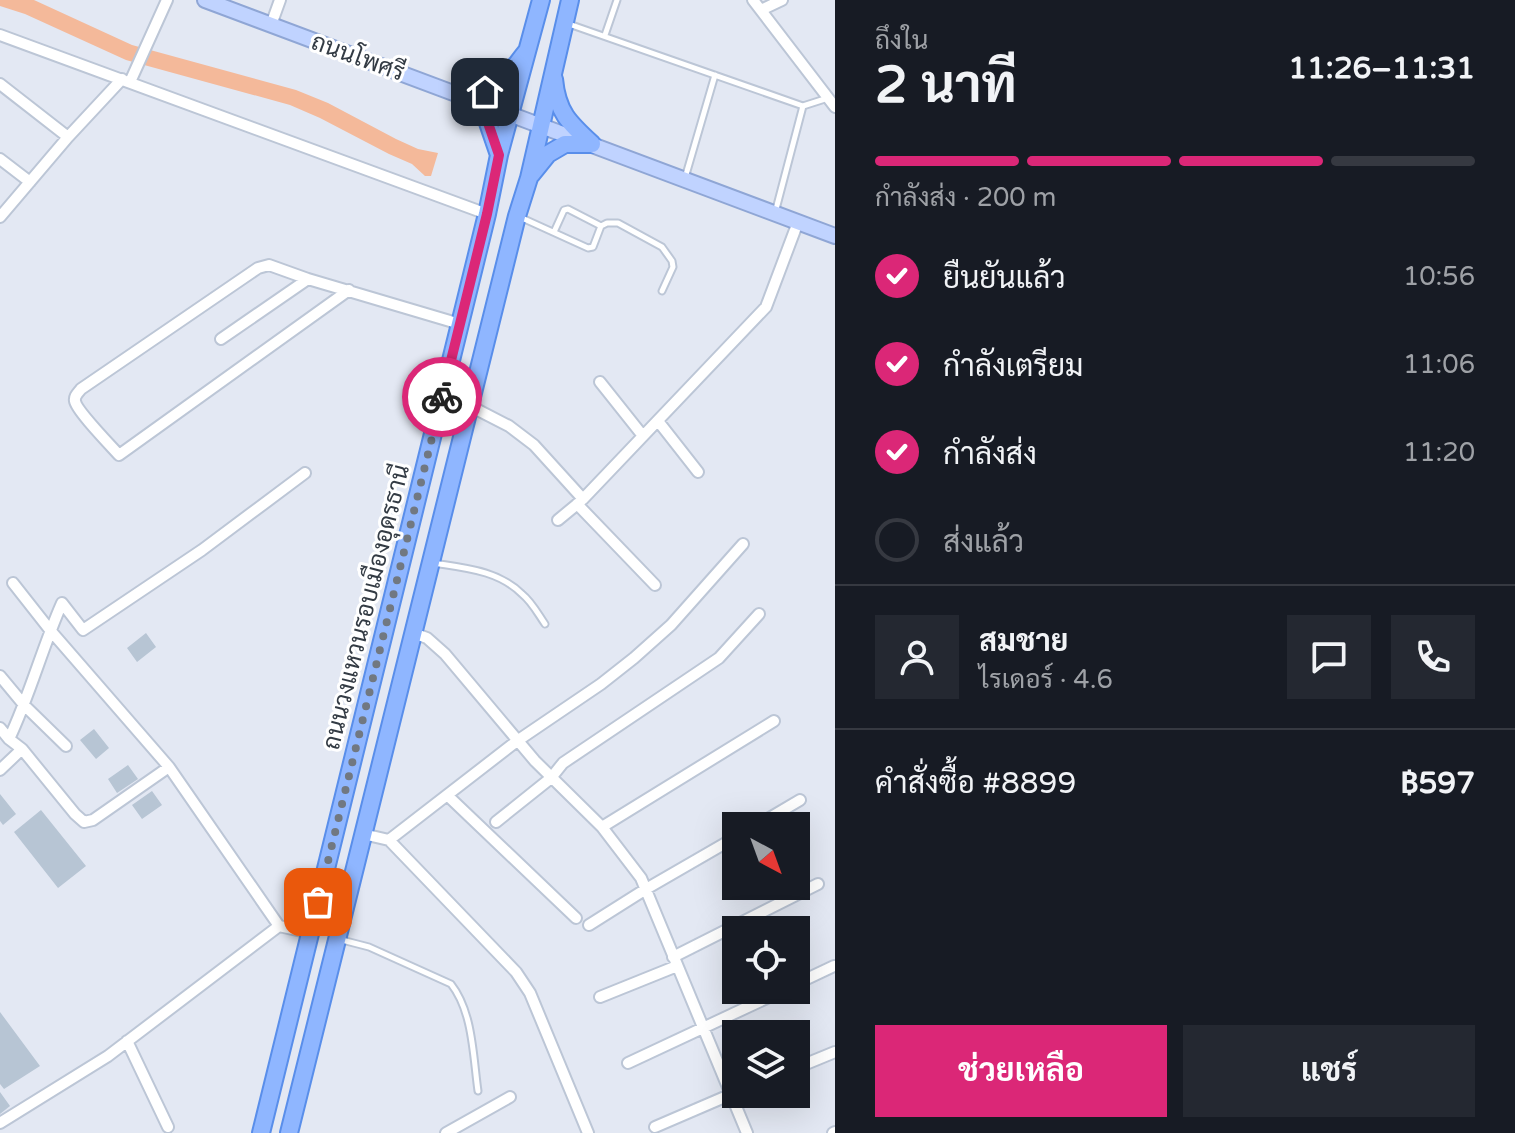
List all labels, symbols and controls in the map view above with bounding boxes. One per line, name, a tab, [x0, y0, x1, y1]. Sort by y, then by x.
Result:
street label: ถนนโพศรี	[307, 25, 409, 88]
text: ถึงใน	[875, 25, 928, 56]
text: 11:26–11:31	[1288, 50, 1475, 87]
text: 2 นาที	[875, 54, 1017, 117]
pin	[451, 58, 519, 126]
icon: home	[463, 70, 507, 114]
text: กำลังส่ง · 200 m	[875, 182, 1056, 213]
icon: check	[875, 254, 919, 298]
text: ยืนยันแล้ว	[943, 260, 1066, 297]
text: 10:56	[1403, 261, 1475, 292]
icon: check	[875, 342, 919, 386]
text: กำลังเตรียม	[943, 348, 1083, 385]
text: 11:06	[1403, 349, 1475, 380]
courier	[402, 357, 482, 437]
icon: bike	[420, 375, 464, 419]
icon: check	[875, 430, 919, 474]
text: กำลังส่ง	[943, 436, 1037, 473]
text: 11:20	[1403, 437, 1475, 468]
street label: ถนนวงแหวนรอบเมืองอุดรธานี	[316, 461, 417, 753]
text: ส่งแล้ว	[943, 524, 1024, 561]
button: person	[875, 615, 959, 699]
button: chat	[1287, 615, 1371, 699]
button: phone	[1391, 615, 1475, 699]
text: สมชาย	[979, 623, 1068, 660]
text: ไรเดอร์ · 4.6	[979, 664, 1113, 695]
text: คำสั่งซื้อ #8899	[875, 765, 1076, 802]
text: ฿597	[1400, 765, 1475, 802]
north arrow	[722, 812, 810, 900]
map controls	[722, 812, 810, 1108]
pin	[284, 868, 352, 936]
icon: bag	[296, 880, 340, 924]
button: locate	[722, 916, 810, 1004]
button: layers	[722, 1020, 810, 1108]
button: ช่วยเหลือ	[875, 1025, 1167, 1117]
button: แชร์	[1183, 1025, 1475, 1117]

